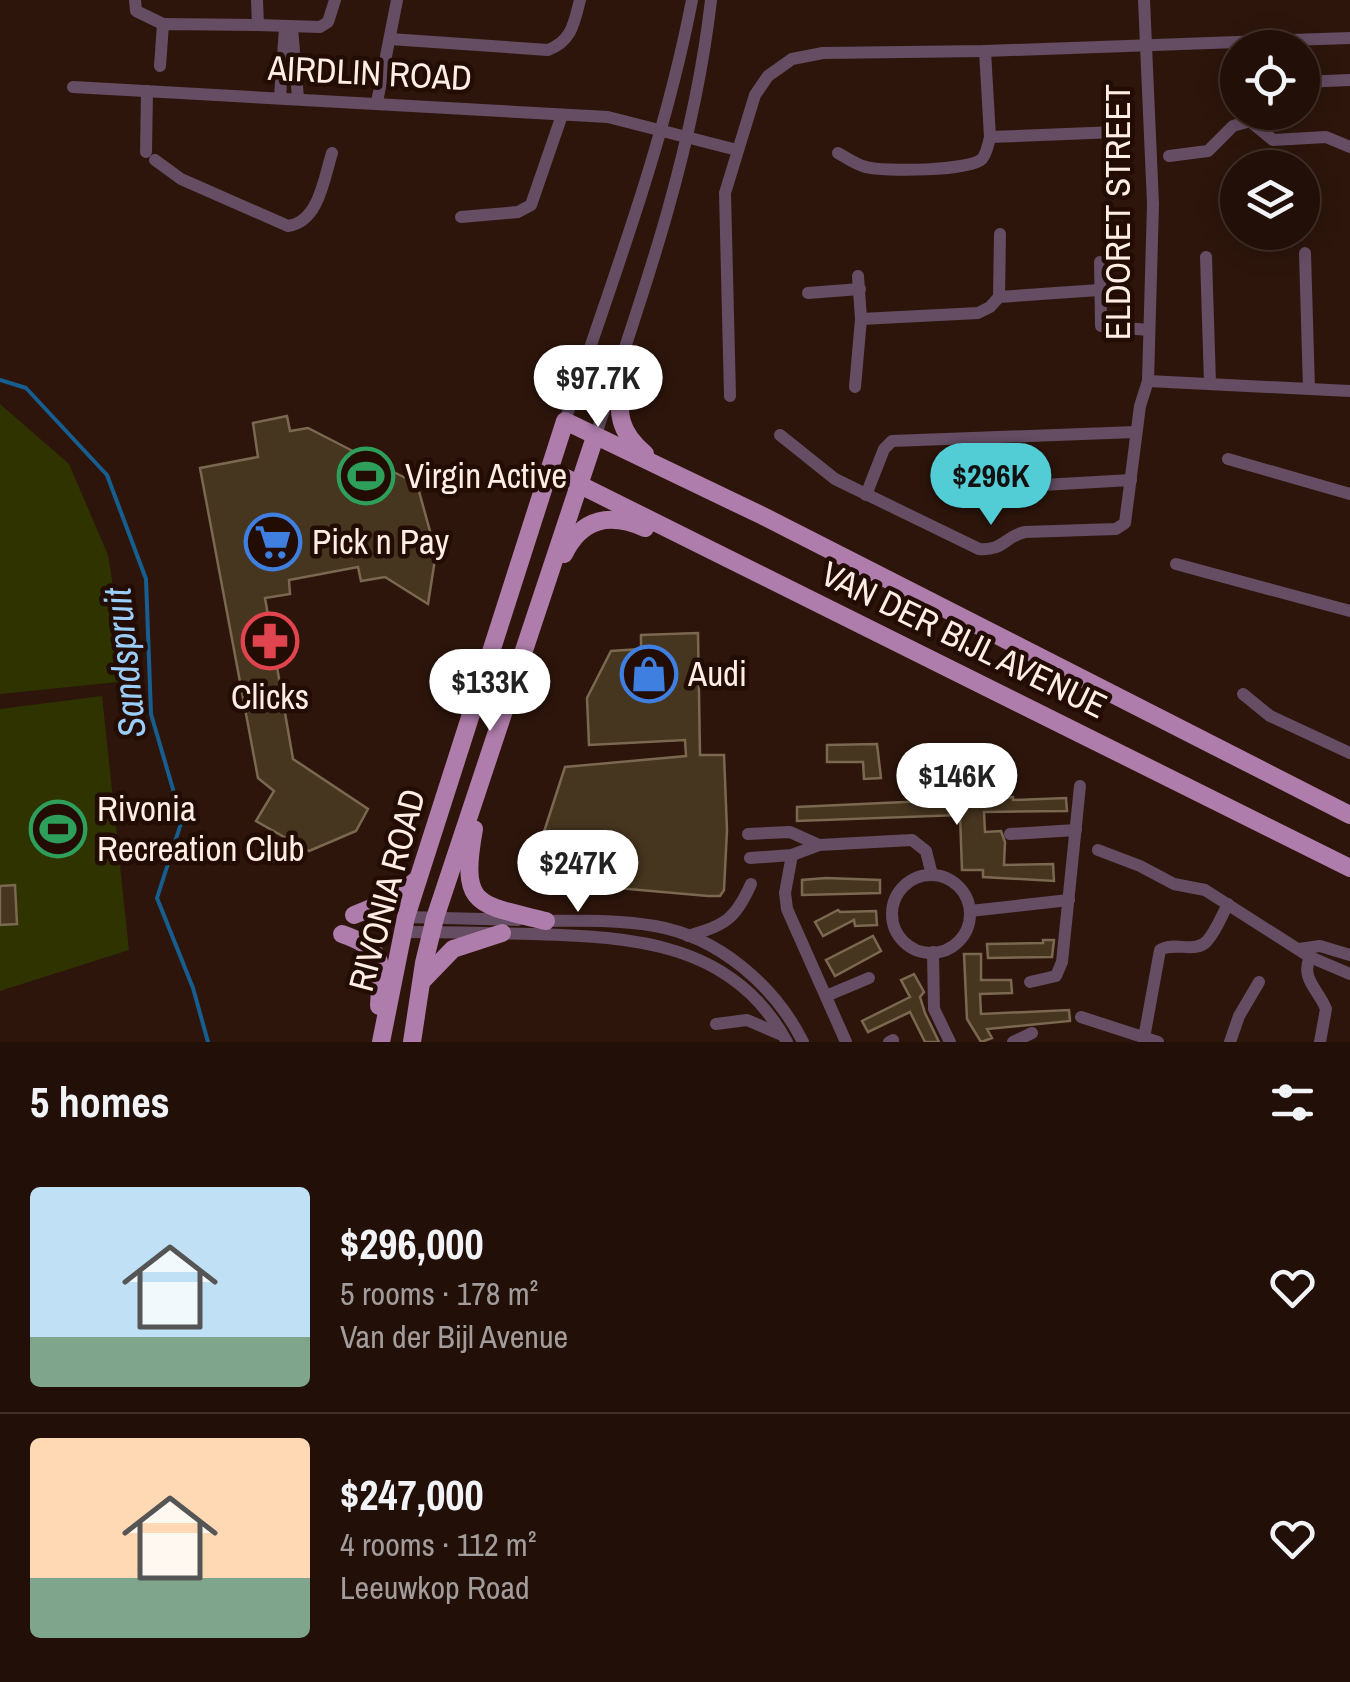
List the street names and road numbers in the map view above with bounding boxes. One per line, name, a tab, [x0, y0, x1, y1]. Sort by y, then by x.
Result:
street label: AIRDLIN ROAD	[266, 44, 473, 101]
street label: ELDORET STREET	[1094, 84, 1141, 340]
street label: VAN DER BIJL AVENUE	[814, 550, 1115, 729]
street label: RIVONIA ROAD	[337, 784, 436, 996]

